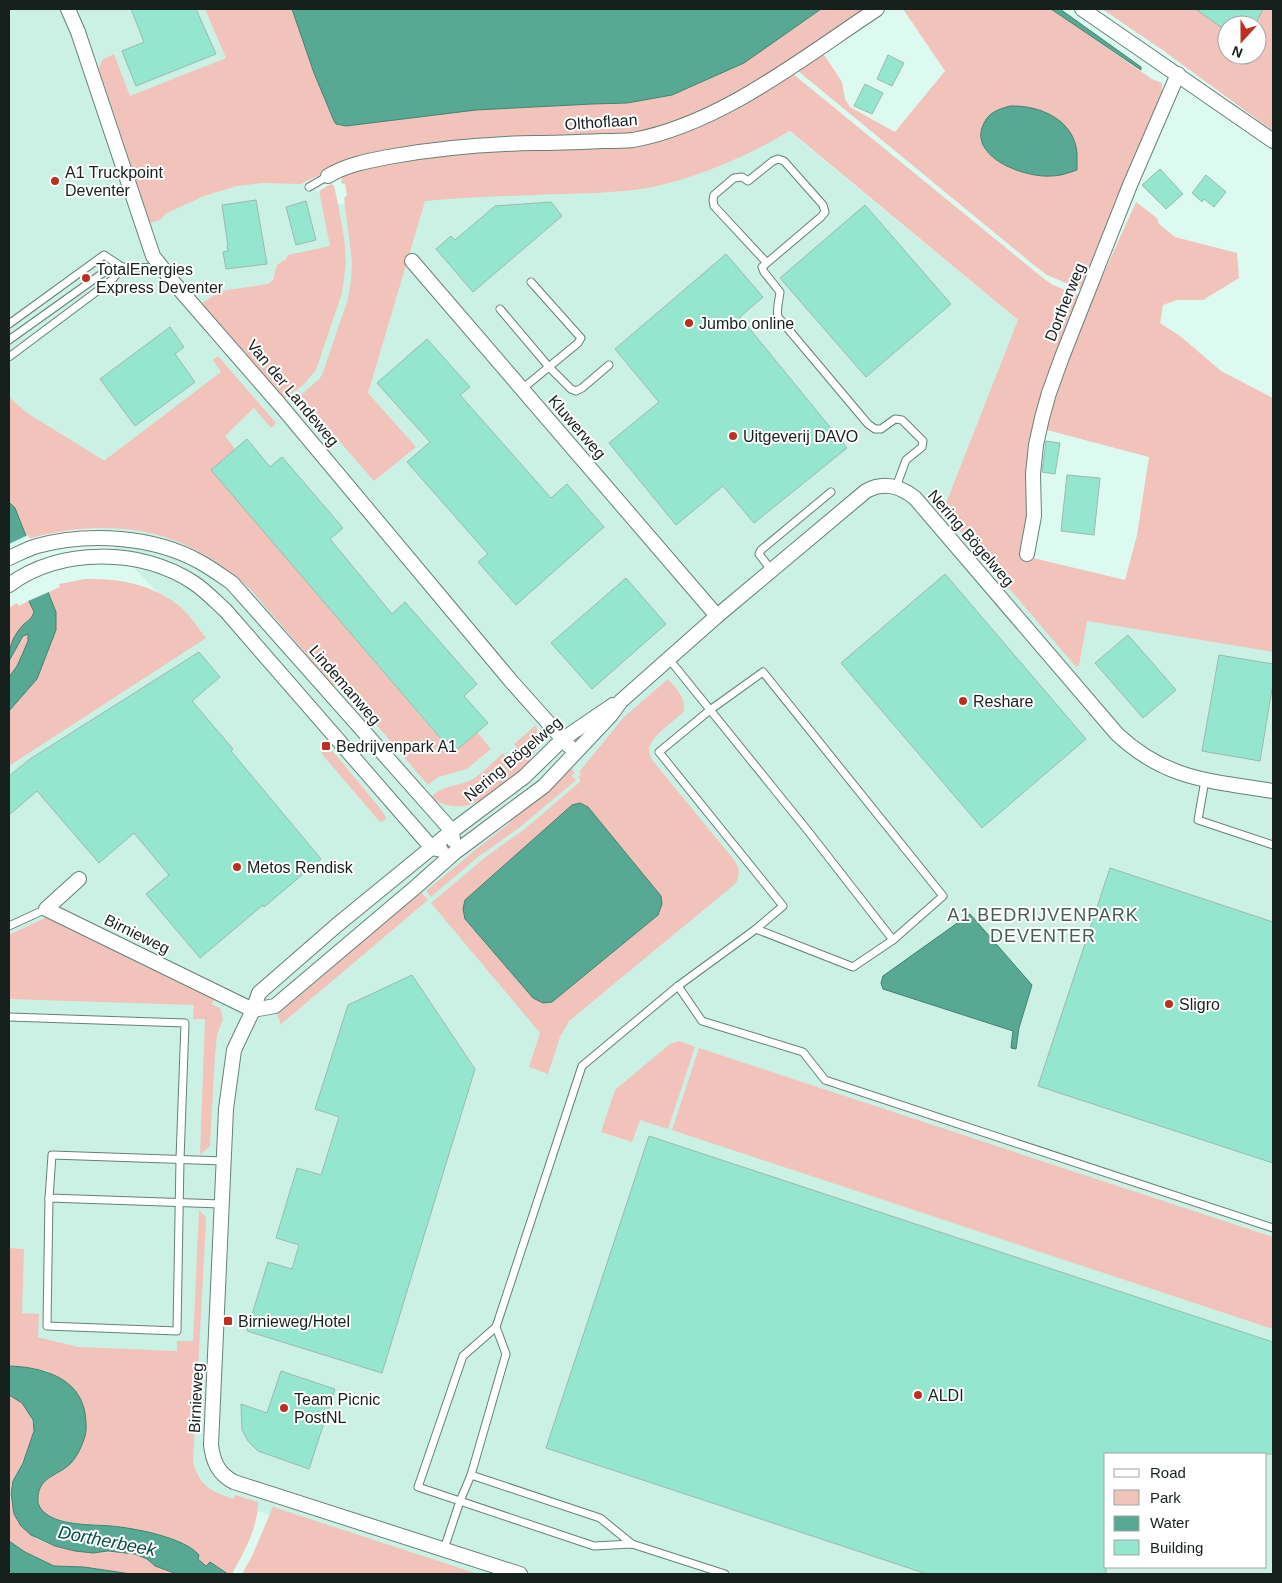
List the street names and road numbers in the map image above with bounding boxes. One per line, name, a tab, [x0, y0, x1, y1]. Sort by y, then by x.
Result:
street label: Olthoflaan	[564, 111, 638, 133]
street label: Dortherweg	[1042, 260, 1088, 344]
street label: Van der Landeweg	[244, 337, 342, 449]
street label: Kluwerweg	[545, 392, 609, 462]
street label: Nering Bögelweg	[925, 486, 1017, 590]
street label: Lindemanweg	[306, 642, 384, 728]
street label: Nering Bögelweg	[461, 713, 565, 805]
street label: Birnieweg	[102, 911, 172, 957]
street label: Birnieweg	[186, 1362, 206, 1434]

